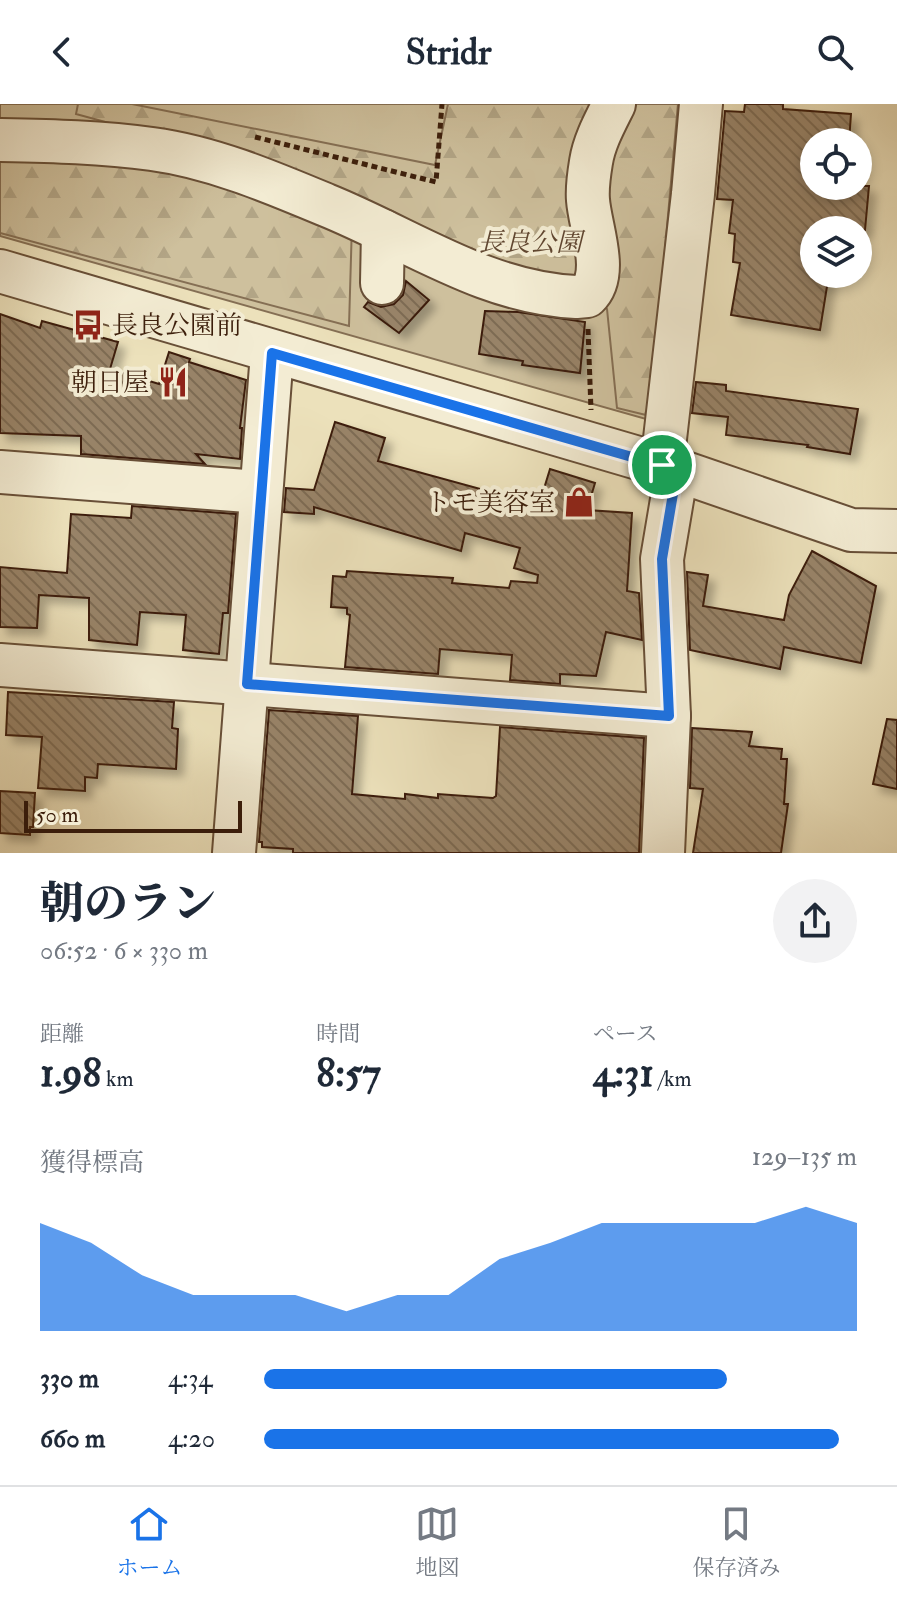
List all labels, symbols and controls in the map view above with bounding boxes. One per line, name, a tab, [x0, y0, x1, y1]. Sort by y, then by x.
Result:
icon: back	[40, 30, 84, 74]
text: Stridr	[406, 30, 491, 75]
icon: search	[813, 30, 857, 74]
map controls	[800, 128, 872, 288]
button: locate	[800, 128, 872, 200]
button: layers	[800, 216, 872, 288]
park label: 長良公園	[478, 227, 586, 259]
bus stop icon: 長良公園前	[71, 308, 105, 342]
place label: 長良公園前	[112, 310, 242, 342]
restaurant icon: 朝日屋	[156, 365, 190, 399]
place label: 朝日屋	[71, 367, 149, 399]
pin	[628, 431, 696, 499]
icon: arrive	[640, 443, 684, 487]
shop icon: トモ美容室	[562, 485, 596, 519]
place label: トモ美容室	[425, 487, 555, 519]
scale bar	[24, 797, 242, 833]
text: 50 m	[36, 801, 78, 829]
text: 朝のラン	[40, 877, 216, 932]
button: share	[773, 879, 857, 963]
text: 06:52 · 6 × 330 m	[40, 935, 208, 967]
text: 距離	[40, 1020, 84, 1048]
text: 時間	[316, 1020, 360, 1048]
text: ペース	[593, 1020, 658, 1048]
text: 1.98	[40, 1048, 101, 1099]
text: 8:57	[316, 1048, 381, 1099]
text: 4:31	[593, 1048, 654, 1099]
text: km	[101, 1065, 133, 1093]
text: /km	[654, 1065, 692, 1093]
text: 129–135 m	[752, 1141, 857, 1173]
text: 獲得標高	[40, 1147, 144, 1179]
text: 330 m	[40, 1363, 99, 1395]
text: 4:34	[168, 1363, 212, 1395]
text: 660 m	[40, 1423, 105, 1455]
text: 4:20	[168, 1423, 215, 1455]
tab: ホーム	[116, 1502, 183, 1582]
tab: 地図	[415, 1502, 460, 1582]
tab: 保存済み	[692, 1502, 781, 1582]

